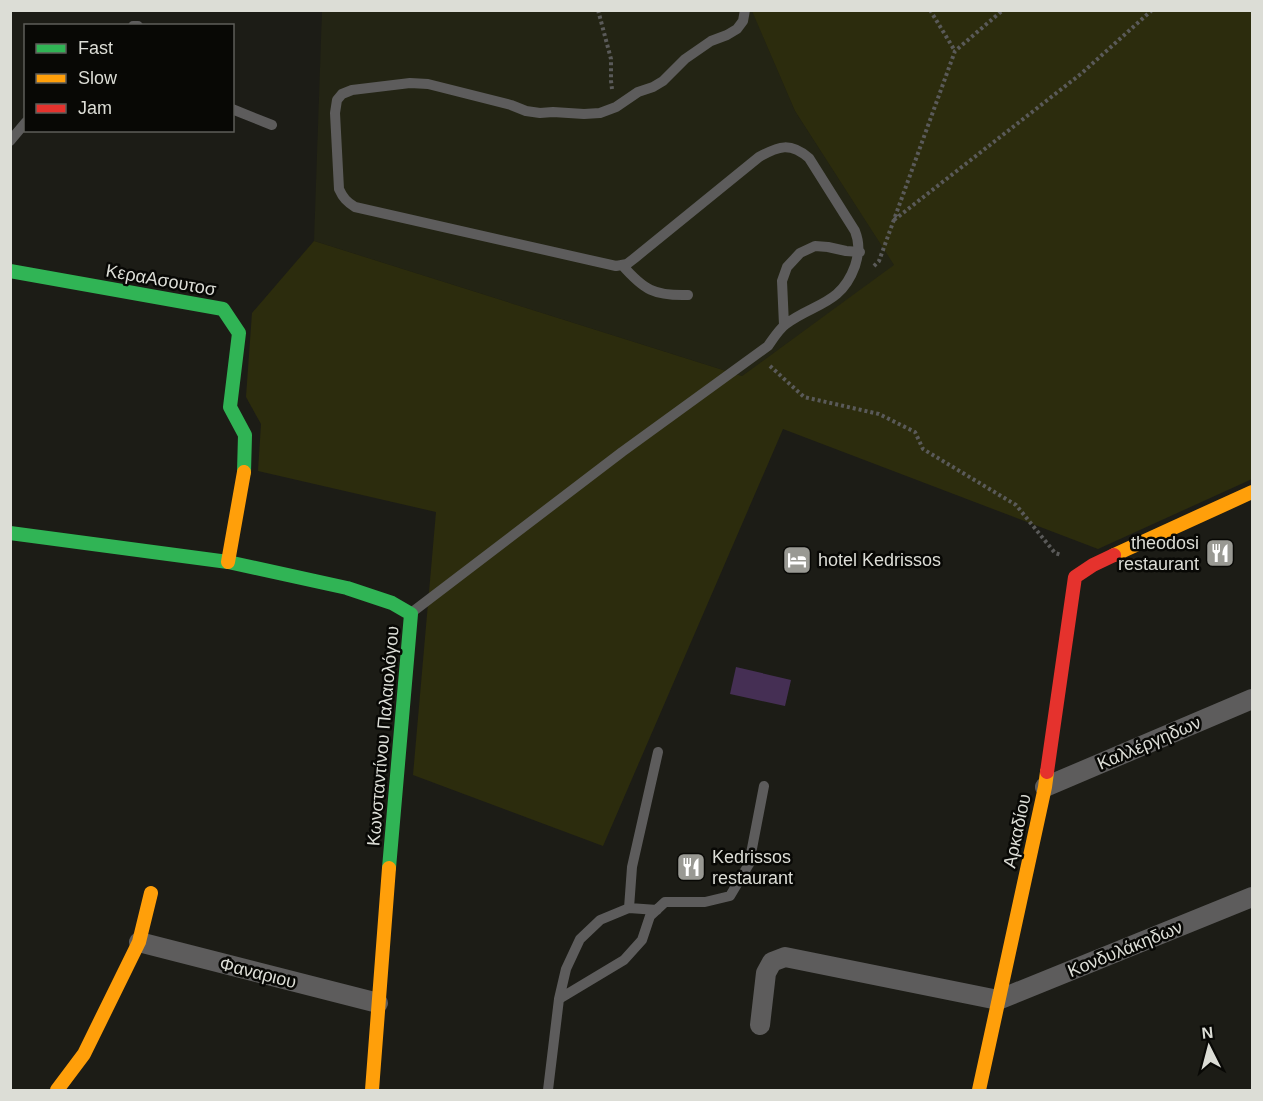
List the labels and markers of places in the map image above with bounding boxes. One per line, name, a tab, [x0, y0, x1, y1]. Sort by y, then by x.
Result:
place label: theodosi restaurant	[1118, 533, 1199, 574]
restaurant icon: theodosi restaurant	[1204, 537, 1236, 569]
hotel icon: hotel Kedrissos	[781, 544, 813, 576]
place label: hotel Kedrissos	[818, 550, 941, 570]
place label: Kedrissos restaurant	[712, 847, 793, 888]
restaurant icon: Kedrissos restaurant	[675, 851, 707, 883]

